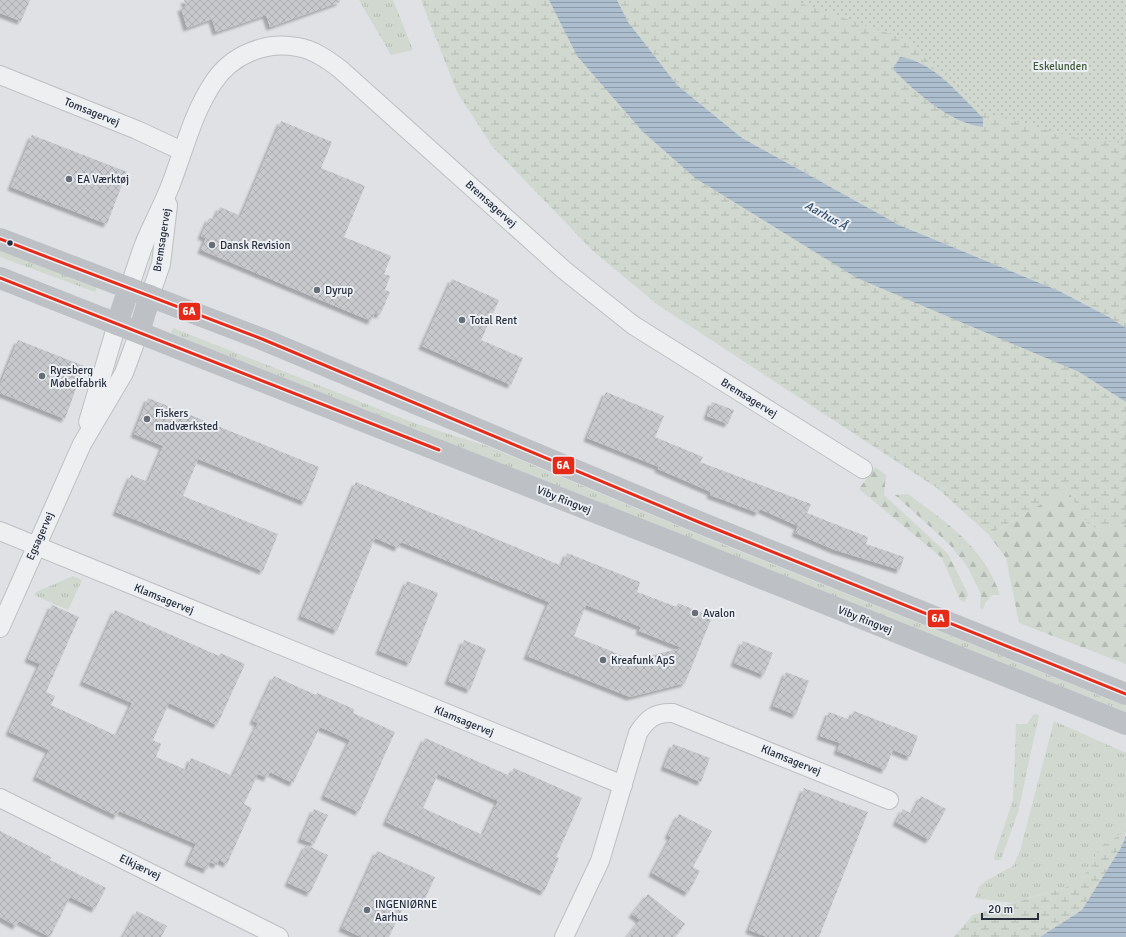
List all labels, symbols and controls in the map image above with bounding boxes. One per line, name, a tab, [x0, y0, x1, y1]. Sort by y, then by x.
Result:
park label: Eskelunden	[1033, 60, 1087, 73]
street label: Tomsagervej	[62, 95, 122, 129]
place label: EA Værktøj	[77, 173, 129, 186]
marker: EA Værktøj	[64, 174, 74, 184]
street label: Bremsagervej	[463, 178, 519, 230]
water label: Aarhus Å	[802, 198, 850, 234]
street label: Bremsagervej	[151, 207, 173, 273]
unlabelled marker	[5, 238, 15, 248]
place label: Dansk Revision	[220, 239, 291, 252]
marker: Dansk Revision	[207, 240, 217, 250]
place label: Dyrup	[325, 284, 353, 297]
marker: Dyrup	[312, 285, 322, 295]
line badge: 6A	[178, 302, 201, 321]
text: 6A	[183, 305, 195, 318]
place label: Total Rent	[470, 314, 517, 327]
marker: Total Rent	[457, 315, 467, 325]
place label: Ryesberg Møbelfabrik	[50, 364, 107, 390]
marker: Ryesberg Møbelfabrik	[37, 371, 47, 381]
street label: Bremsagervej	[718, 376, 780, 420]
place label: Fiskers madværksted	[155, 407, 218, 433]
marker: Fiskers madværksted	[142, 414, 152, 424]
line badge: 6A	[552, 456, 575, 475]
text: 6A	[557, 459, 569, 472]
street label: Viby Ringvej	[535, 483, 593, 517]
street label: Egsagervej	[24, 510, 56, 562]
street label: Klamsagervej	[132, 581, 196, 617]
street label: Viby Ringvej	[836, 603, 894, 637]
place label: Avalon	[703, 607, 735, 620]
marker: Avalon	[690, 608, 700, 618]
line badge: 6A	[927, 609, 950, 628]
text: 6A	[932, 612, 944, 625]
place label: Kreafunk ApS	[611, 654, 675, 667]
marker: Kreafunk ApS	[598, 655, 608, 665]
street label: Klamsagervej	[432, 703, 496, 739]
street label: Klamsagervej	[759, 742, 823, 778]
street label: Elkjærvej	[117, 851, 163, 883]
scale bar	[982, 895, 1038, 921]
place label: INGENIØRNE Aarhus	[375, 898, 437, 924]
text: 20 m	[988, 902, 1013, 917]
marker: INGENIØRNE Aarhus	[362, 905, 372, 915]

